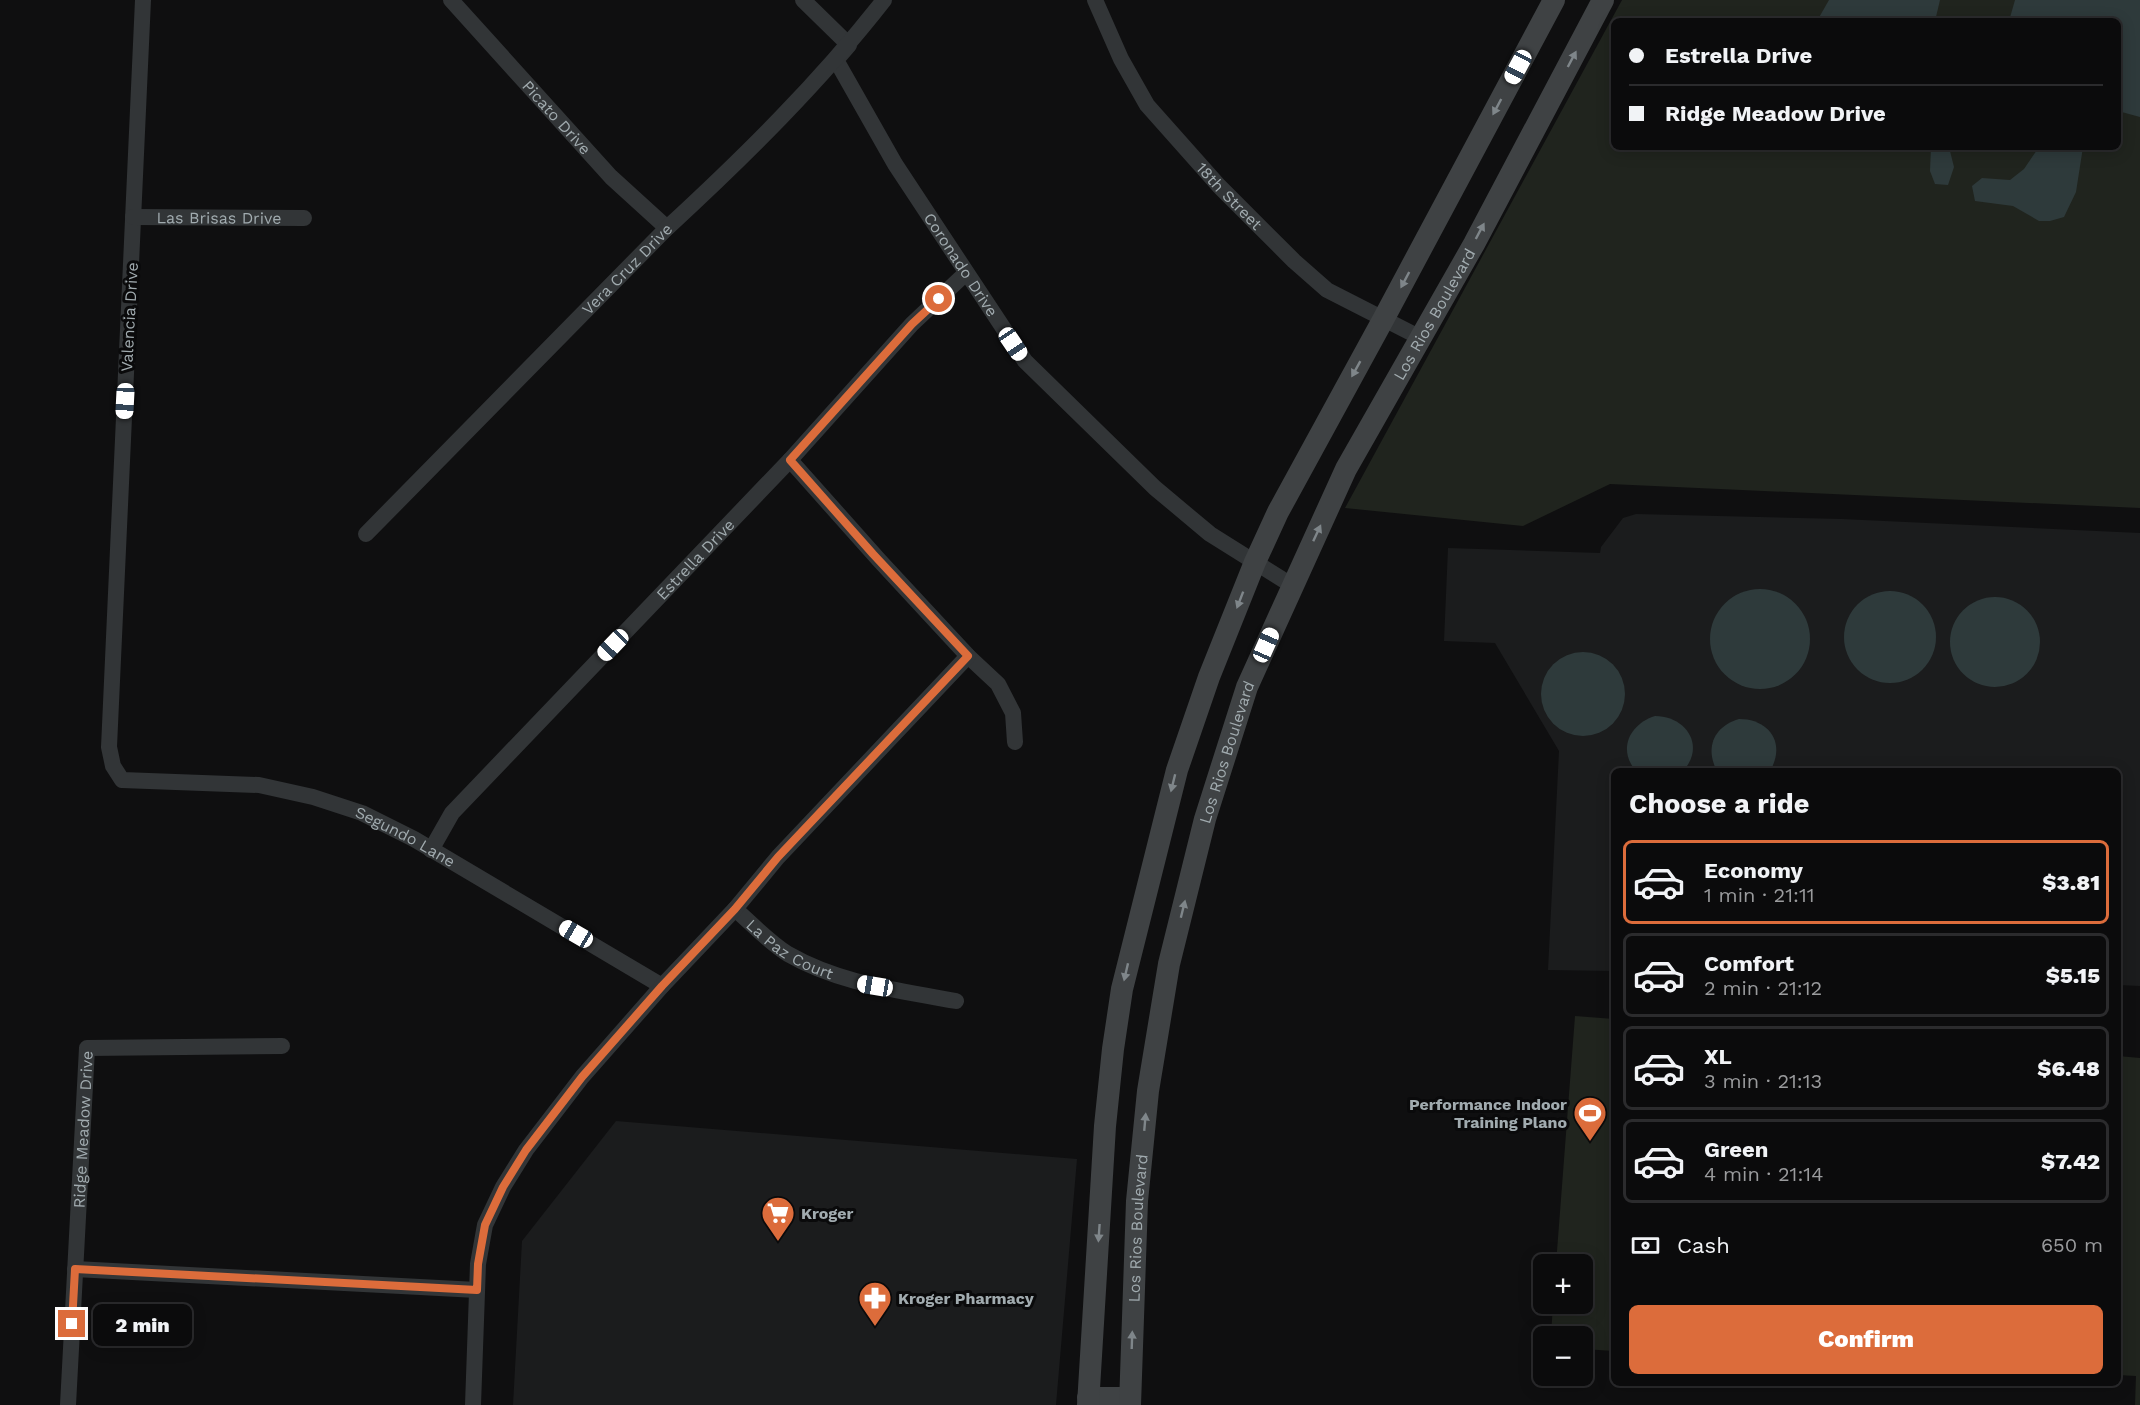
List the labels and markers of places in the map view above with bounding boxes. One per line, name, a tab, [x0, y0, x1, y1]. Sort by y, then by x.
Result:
place label: Performance Indoor Training Plano	[1409, 1095, 1567, 1132]
sports icon: Performance Indoor Training Plano	[1572, 1095, 1608, 1142]
supermarket icon: Kroger	[760, 1195, 796, 1242]
place label: Kroger	[801, 1204, 854, 1223]
pharmacy icon: Kroger Pharmacy	[857, 1280, 893, 1327]
place label: Kroger Pharmacy	[898, 1289, 1035, 1308]

